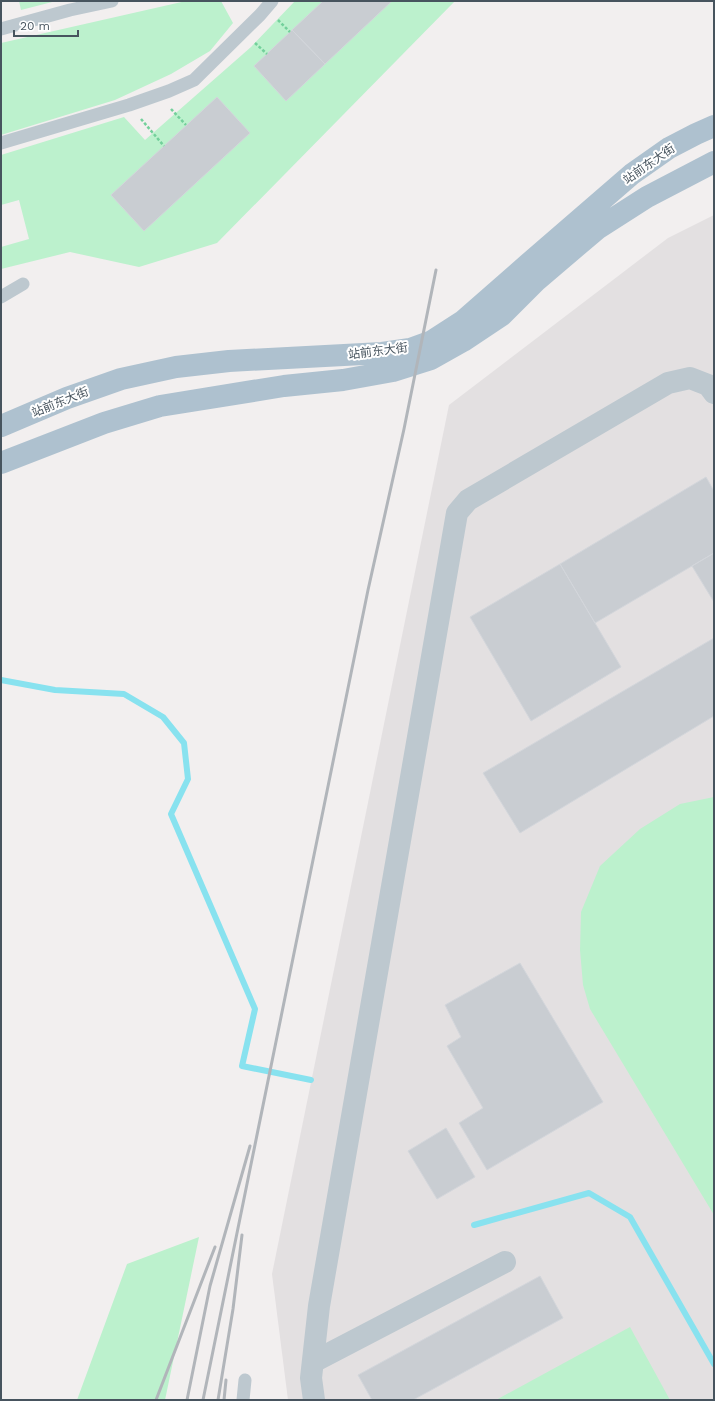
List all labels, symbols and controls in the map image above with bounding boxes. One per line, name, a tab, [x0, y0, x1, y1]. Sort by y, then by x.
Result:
scale bar	[14, 12, 78, 38]
text: 20 m	[20, 19, 50, 33]
street label: 站前东大街	[620, 141, 678, 187]
street label: 站前东大街	[347, 340, 409, 362]
street label: 站前东大街	[30, 384, 90, 420]

